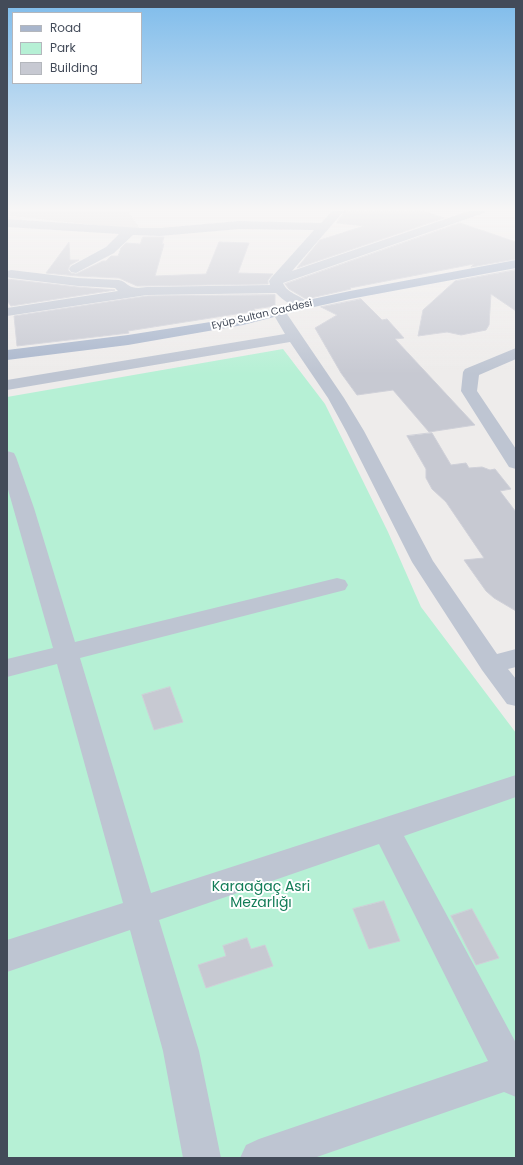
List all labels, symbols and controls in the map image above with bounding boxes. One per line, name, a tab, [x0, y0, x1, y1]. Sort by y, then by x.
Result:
legend	[12, 12, 142, 84]
text: Road	[50, 19, 81, 36]
text: Park	[50, 39, 76, 56]
text: Building	[50, 59, 98, 76]
street label: Eyüp Sultan Caddesi	[211, 298, 313, 332]
park label: Karaağaç Asri Mezarlığı	[212, 879, 310, 912]

